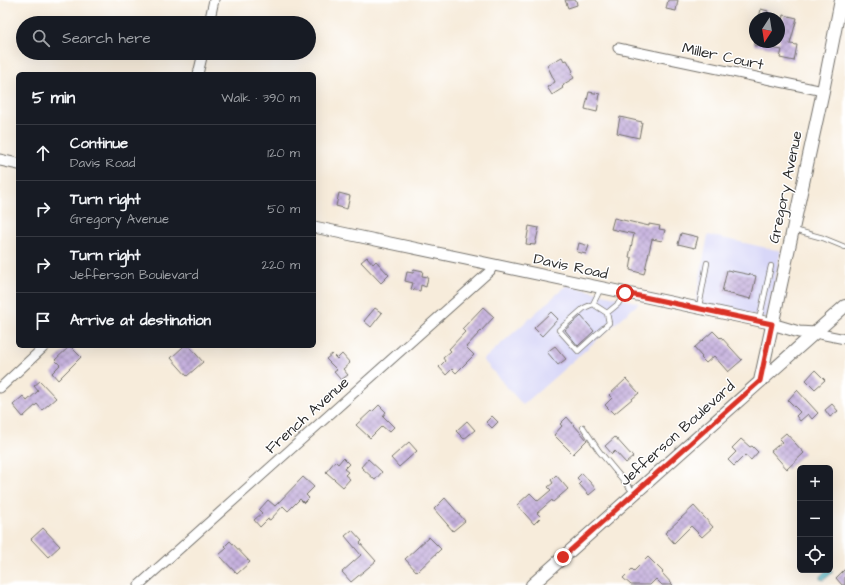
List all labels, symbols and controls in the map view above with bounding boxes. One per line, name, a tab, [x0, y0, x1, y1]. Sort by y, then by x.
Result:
north arrow	[749, 12, 785, 48]
search box	[16, 16, 316, 60]
icon: search	[30, 27, 52, 49]
text: Search here	[62, 28, 151, 49]
street label: Miller Court	[680, 38, 766, 75]
text: 5 min	[32, 86, 75, 110]
text: Walk · 390 m	[221, 89, 300, 107]
street label: Gregory Avenue	[763, 129, 809, 245]
text: Continue	[70, 133, 128, 154]
icon: ahead	[32, 142, 54, 164]
text: 120 m	[267, 144, 300, 162]
text: Davis Road	[70, 154, 135, 172]
text: Turn right	[70, 189, 141, 210]
icon: right	[32, 198, 54, 220]
text: 50 m	[267, 200, 300, 218]
text: Gregory Avenue	[70, 210, 169, 228]
text: Turn right	[70, 245, 141, 266]
street label: Davis Road	[532, 248, 610, 285]
icon: right	[32, 254, 54, 276]
text: 220 m	[262, 256, 300, 274]
text: Jefferson Boulevard	[70, 266, 199, 284]
route start	[616, 284, 634, 302]
icon: arrive	[32, 310, 54, 332]
text: Arrive at destination	[70, 310, 211, 331]
street label: French Avenue	[261, 372, 354, 459]
street label: Jefferson Boulevard	[615, 376, 740, 491]
map controls	[797, 465, 833, 573]
button: +	[797, 465, 833, 501]
button: −	[797, 501, 833, 537]
button: locate	[797, 537, 833, 573]
route end	[554, 548, 572, 566]

